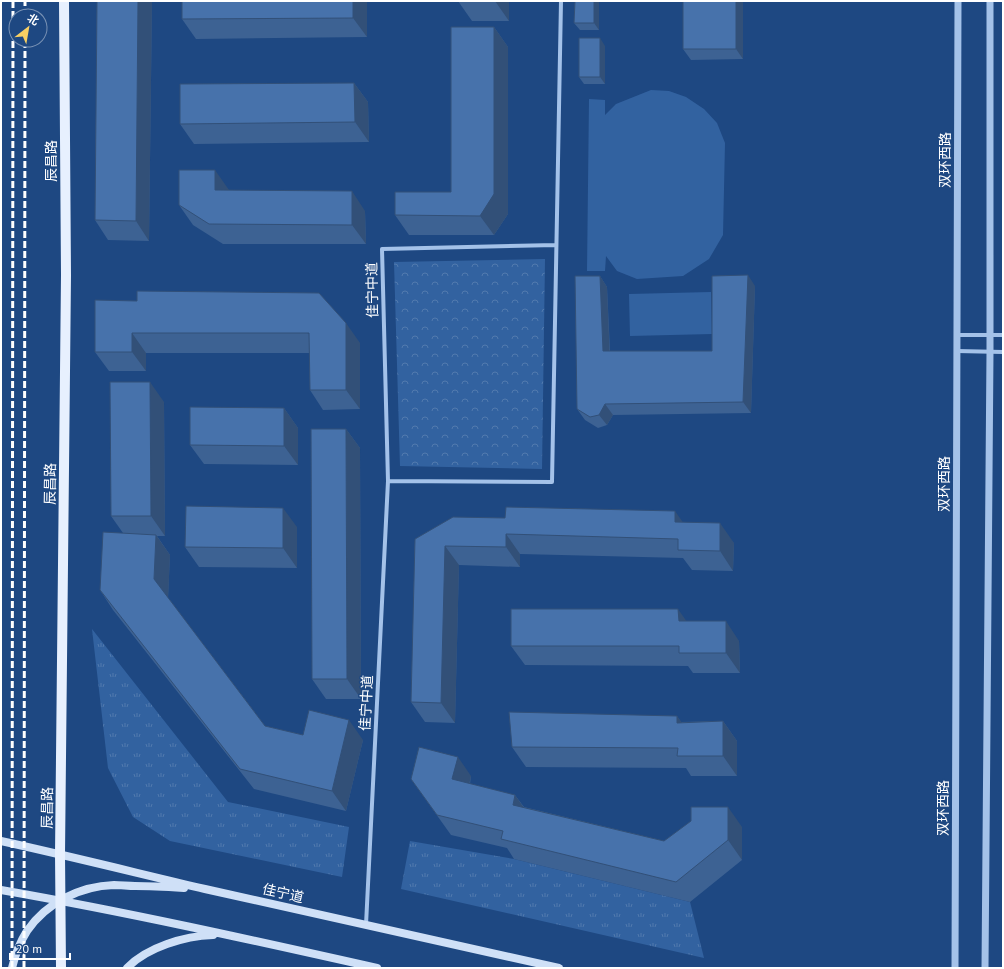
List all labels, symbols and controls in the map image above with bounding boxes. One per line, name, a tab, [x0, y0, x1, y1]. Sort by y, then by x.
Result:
north arrow	[8, 8, 48, 48]
text: 北	[25, 11, 41, 28]
street label: 双环西路	[936, 132, 954, 188]
street label: 辰昌路	[42, 140, 60, 182]
street label: 佳宁中道	[363, 262, 381, 318]
street label: 双环西路	[935, 456, 953, 512]
street label: 辰昌路	[41, 463, 59, 505]
street label: 佳宁中道	[356, 675, 376, 731]
street label: 双环西路	[934, 780, 952, 836]
street label: 辰昌路	[38, 787, 56, 829]
street label: 佳宁道	[261, 880, 305, 906]
scale bar	[10, 935, 70, 961]
text: 20 m	[16, 941, 42, 956]

